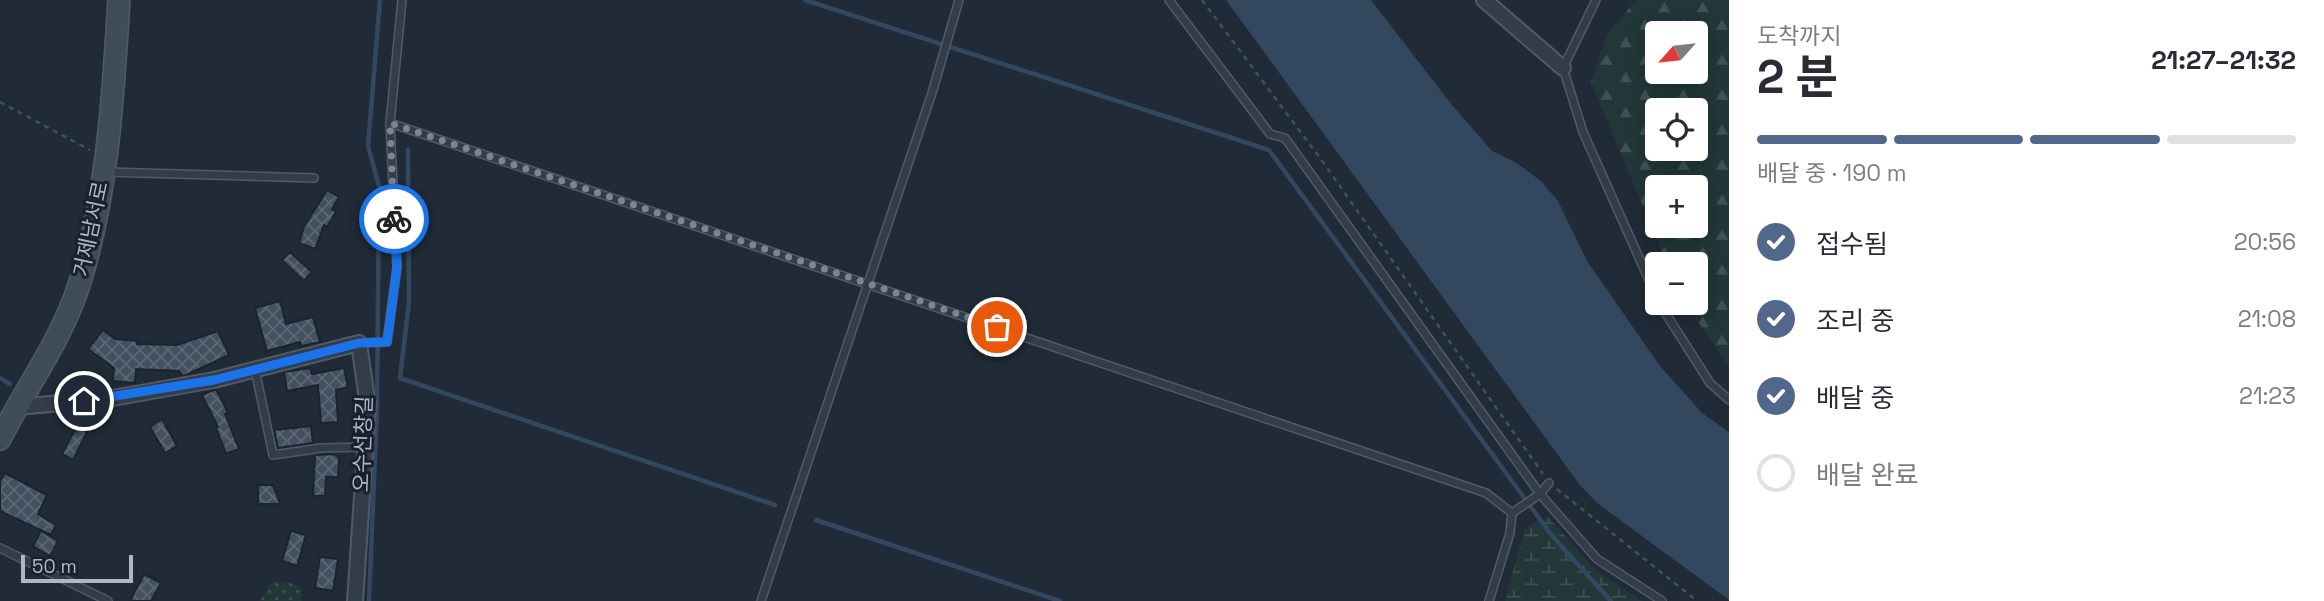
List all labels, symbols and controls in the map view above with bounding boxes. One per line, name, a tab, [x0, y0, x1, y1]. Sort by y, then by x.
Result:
north arrow	[1645, 21, 1708, 84]
map controls	[1645, 21, 1708, 315]
text: 도착까지	[1757, 21, 1842, 51]
text: 21:27–21:32	[2151, 43, 2296, 77]
text: 2 분	[1757, 48, 1838, 106]
button: locate	[1645, 98, 1708, 161]
text: 배달 중 · 190 m	[1757, 158, 1907, 188]
button: +	[1645, 175, 1708, 238]
street label: 거제남서로	[67, 179, 114, 279]
courier	[359, 184, 429, 254]
icon: bike	[375, 200, 413, 238]
icon: check	[1757, 223, 1795, 261]
text: 접수됨	[1816, 227, 1888, 261]
text: 20:56	[2234, 227, 2296, 257]
button: −	[1645, 252, 1708, 315]
pin	[967, 297, 1027, 357]
icon: check	[1757, 300, 1795, 338]
text: 조리 중	[1816, 304, 1894, 338]
text: 21:08	[2238, 304, 2296, 334]
icon: bag	[978, 308, 1016, 346]
pin	[54, 371, 114, 431]
icon: check	[1757, 377, 1795, 415]
text: 배달 중	[1816, 381, 1894, 415]
text: 21:23	[2239, 381, 2296, 411]
icon: home	[65, 382, 103, 420]
street label: 오수선창길	[347, 395, 378, 493]
text: 배달 완료	[1816, 458, 1918, 492]
scale bar	[21, 552, 133, 584]
text: 50 m	[32, 554, 77, 579]

